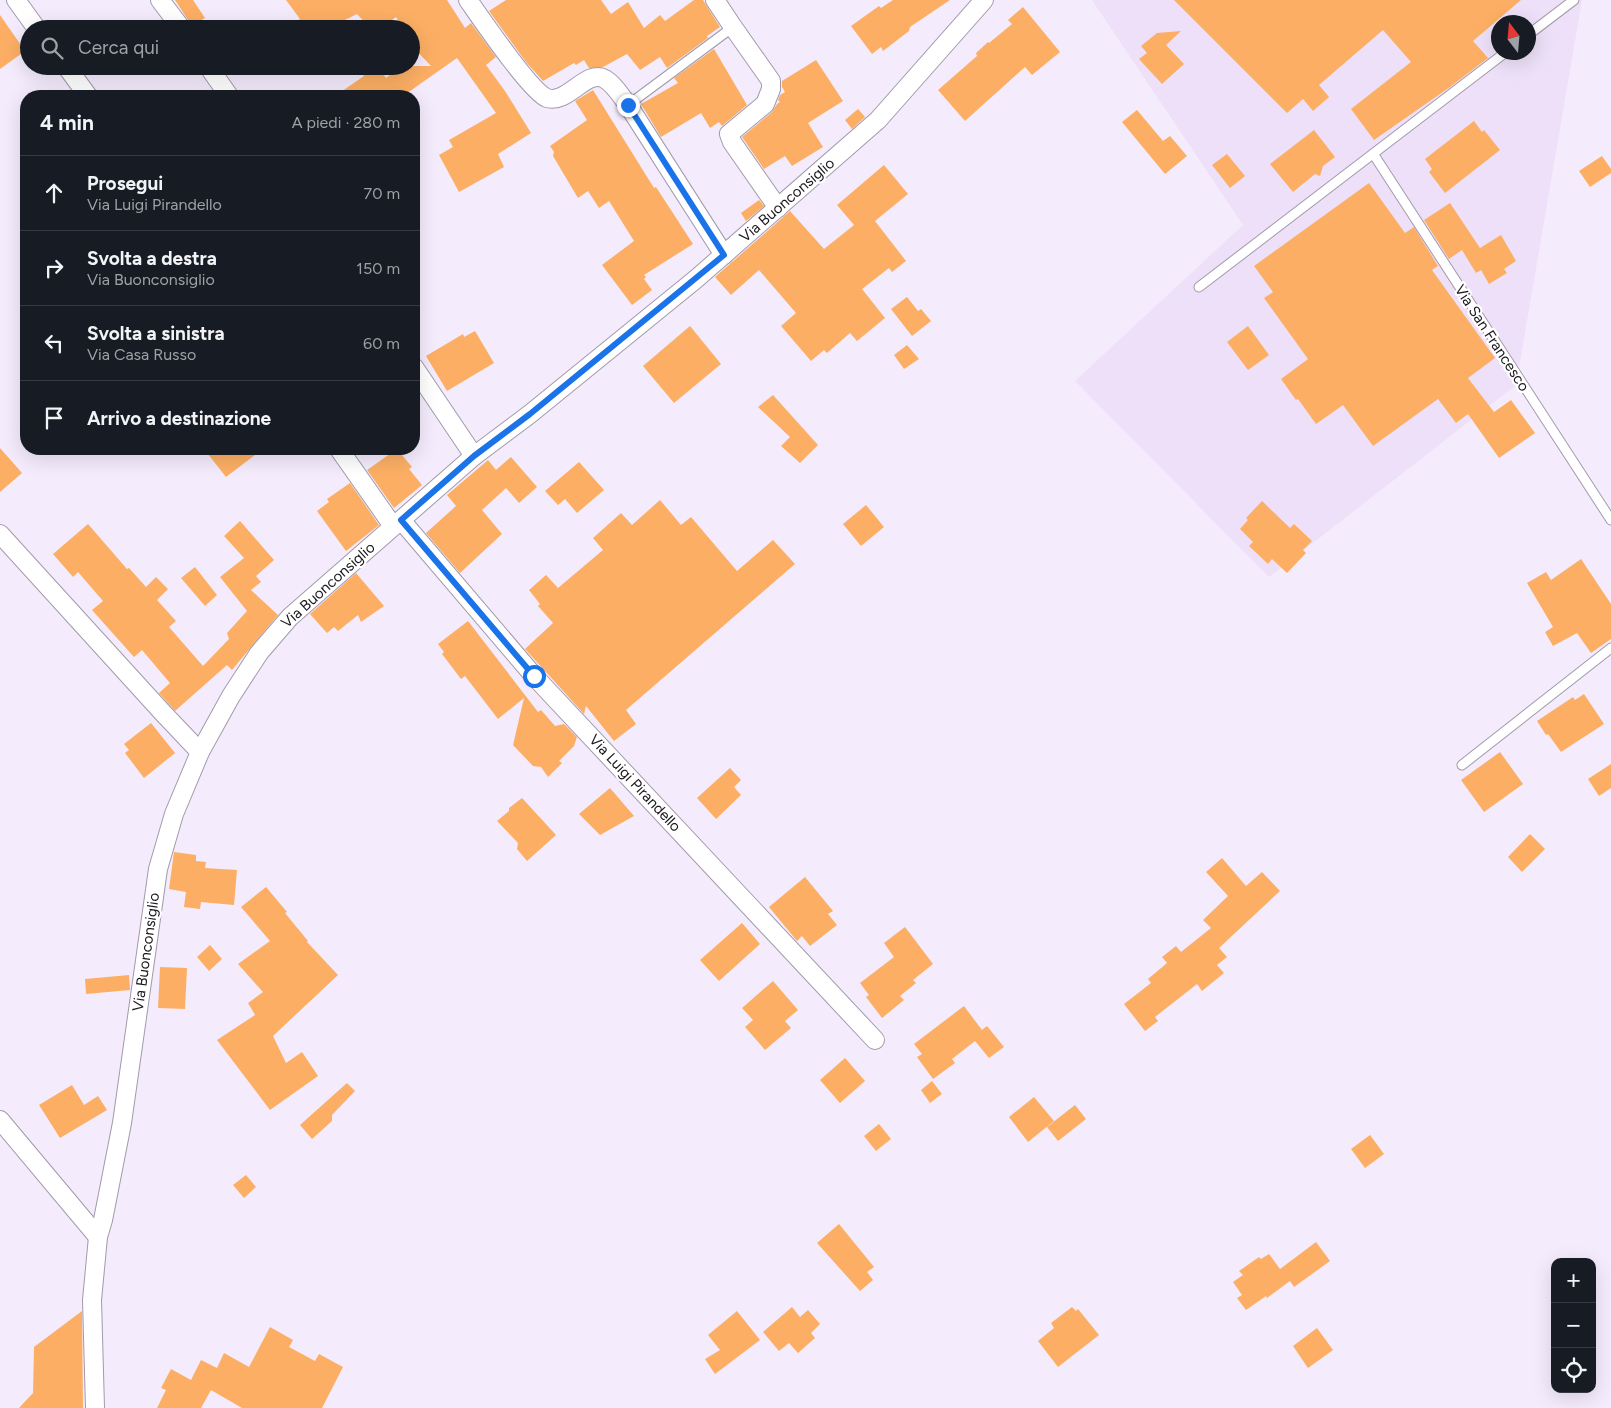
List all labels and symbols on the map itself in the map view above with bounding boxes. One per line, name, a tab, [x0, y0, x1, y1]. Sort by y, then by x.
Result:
north arrow	[1491, 15, 1536, 60]
route end	[617, 94, 640, 117]
street label: Via Buonconsiglio	[736, 154, 838, 246]
street label: Via San Francesco	[1451, 281, 1533, 395]
street label: Via Buonconsiglio	[277, 538, 379, 632]
route start	[523, 665, 546, 688]
street label: Via Luigi Pirandello	[585, 731, 685, 836]
street label: Via Buonconsiglio	[129, 891, 163, 1013]

